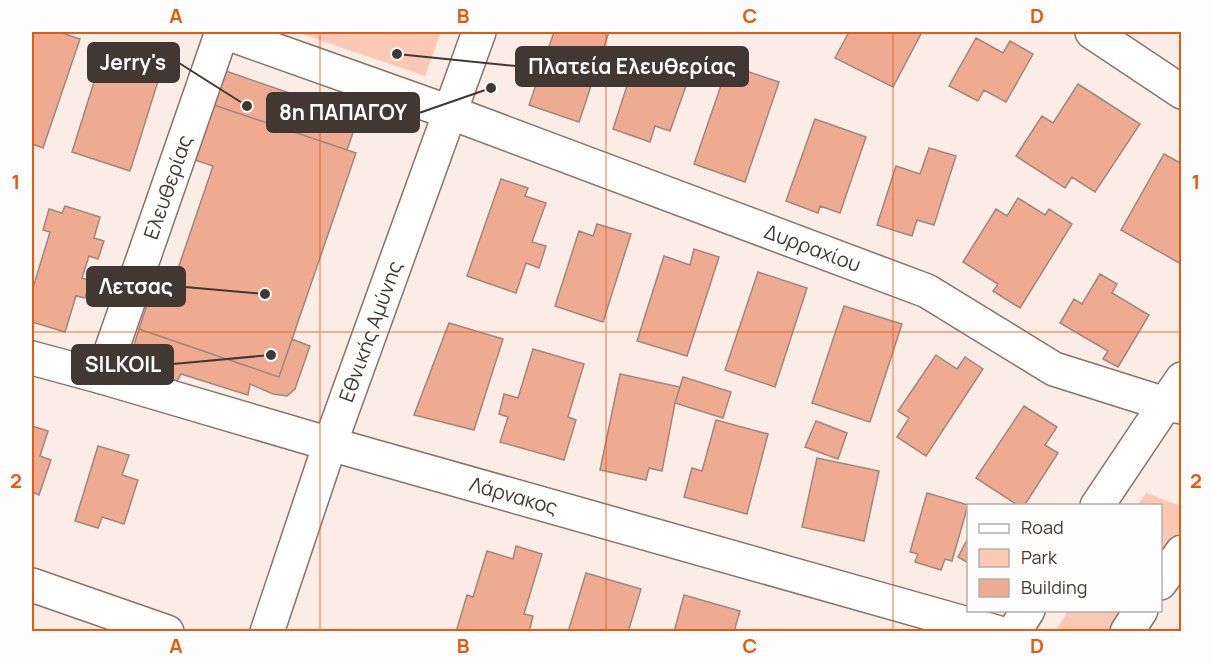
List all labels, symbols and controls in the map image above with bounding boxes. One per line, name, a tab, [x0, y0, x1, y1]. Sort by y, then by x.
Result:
text: A	[169, 2, 183, 29]
text: B	[457, 2, 470, 29]
text: C	[743, 2, 757, 29]
text: D	[1030, 2, 1044, 29]
callout: Jerry's	[88, 43, 179, 82]
callout: Πλατεία Ελευθερίας	[516, 47, 748, 86]
text: Jerry's	[100, 48, 166, 76]
text: Πλατεία Ελευθερίας	[528, 52, 736, 80]
callout: 8η ΠΑΠΑΓΟΥ	[267, 93, 419, 132]
text: 8η ΠΑΠΑΓΟΥ	[279, 98, 407, 126]
street label: Ελευθερίας	[137, 131, 198, 243]
text: 1	[12, 168, 20, 195]
text: 1	[1192, 168, 1200, 195]
street label: Δυρραχίου	[761, 217, 865, 278]
street label: Εθνικής Αμύνης	[332, 257, 408, 405]
callout: Λετσας	[87, 267, 185, 306]
text: Λετσας	[99, 272, 173, 300]
callout: SILKOIL	[72, 345, 173, 384]
text: SILKOIL	[85, 350, 161, 378]
text: 2	[10, 467, 22, 494]
text: 2	[1190, 467, 1202, 494]
street label: Λάρνακος	[467, 470, 561, 521]
legend	[967, 504, 1162, 612]
text: Road	[1021, 515, 1064, 539]
text: Park	[1021, 545, 1058, 569]
text: Building	[1021, 575, 1087, 599]
text: A	[169, 632, 183, 659]
text: B	[457, 632, 470, 659]
text: C	[743, 632, 757, 659]
text: D	[1030, 632, 1044, 659]

